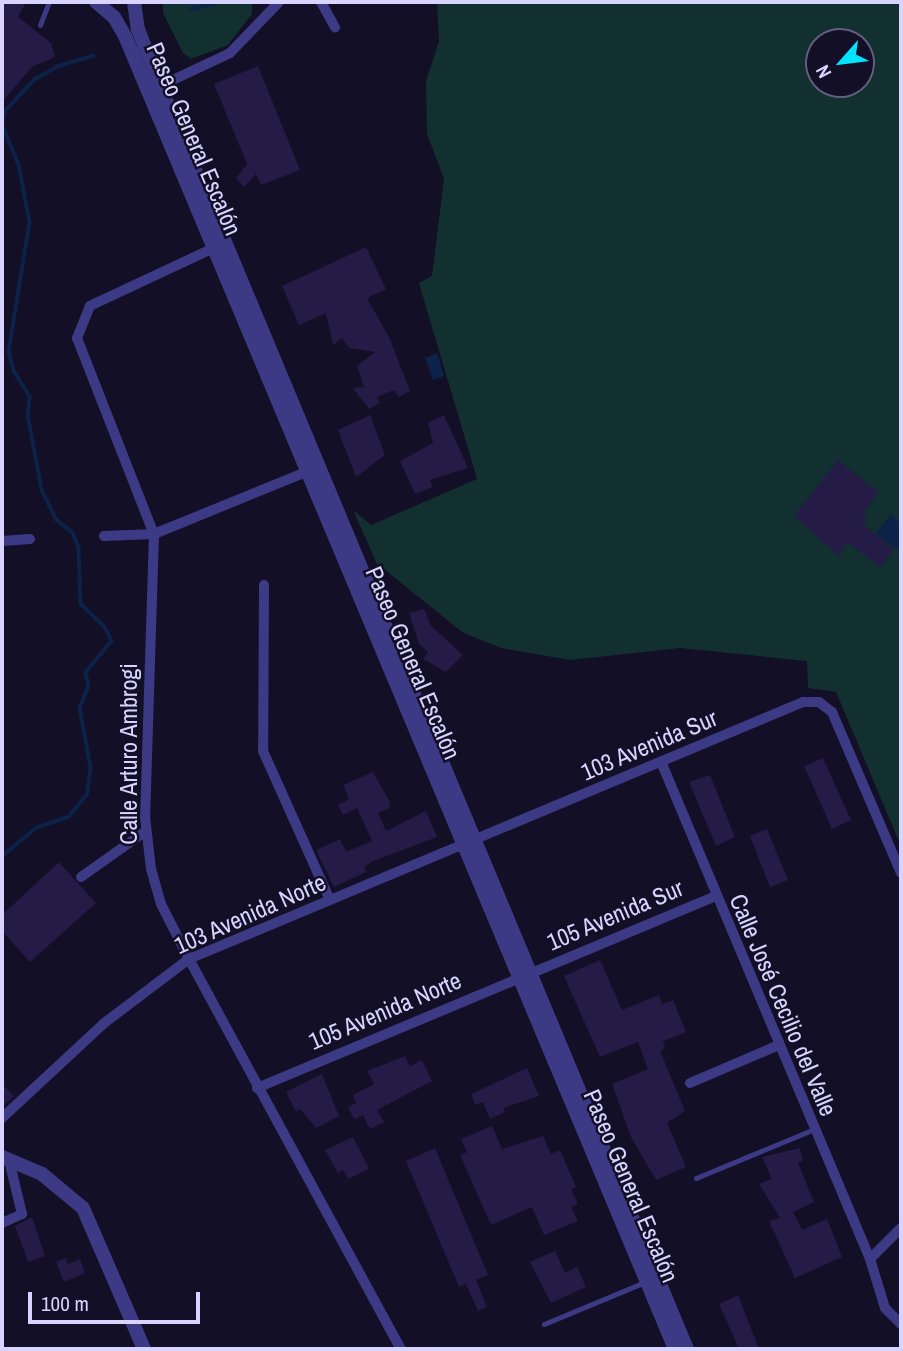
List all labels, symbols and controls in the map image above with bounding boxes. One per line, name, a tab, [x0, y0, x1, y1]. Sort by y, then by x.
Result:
north arrow	[805, 28, 875, 98]
street label: Paseo General Escalón	[140, 38, 248, 240]
text: N	[809, 61, 837, 83]
street label: Paseo General Escalón	[359, 562, 467, 764]
street label: Calle Arturo Ambrogi	[115, 662, 143, 846]
street label: 103 Avenida Sur	[576, 703, 722, 787]
street label: 103 Avenida Norte	[169, 868, 331, 960]
street label: 105 Avenida Sur	[542, 873, 688, 957]
street label: Calle José Cecilio del Valle	[723, 890, 843, 1120]
street label: 105 Avenida Norte	[304, 966, 466, 1056]
street label: Paseo General Escalón	[577, 1085, 685, 1287]
scale bar	[32, 1278, 203, 1322]
text: 100 m	[41, 1289, 89, 1318]

